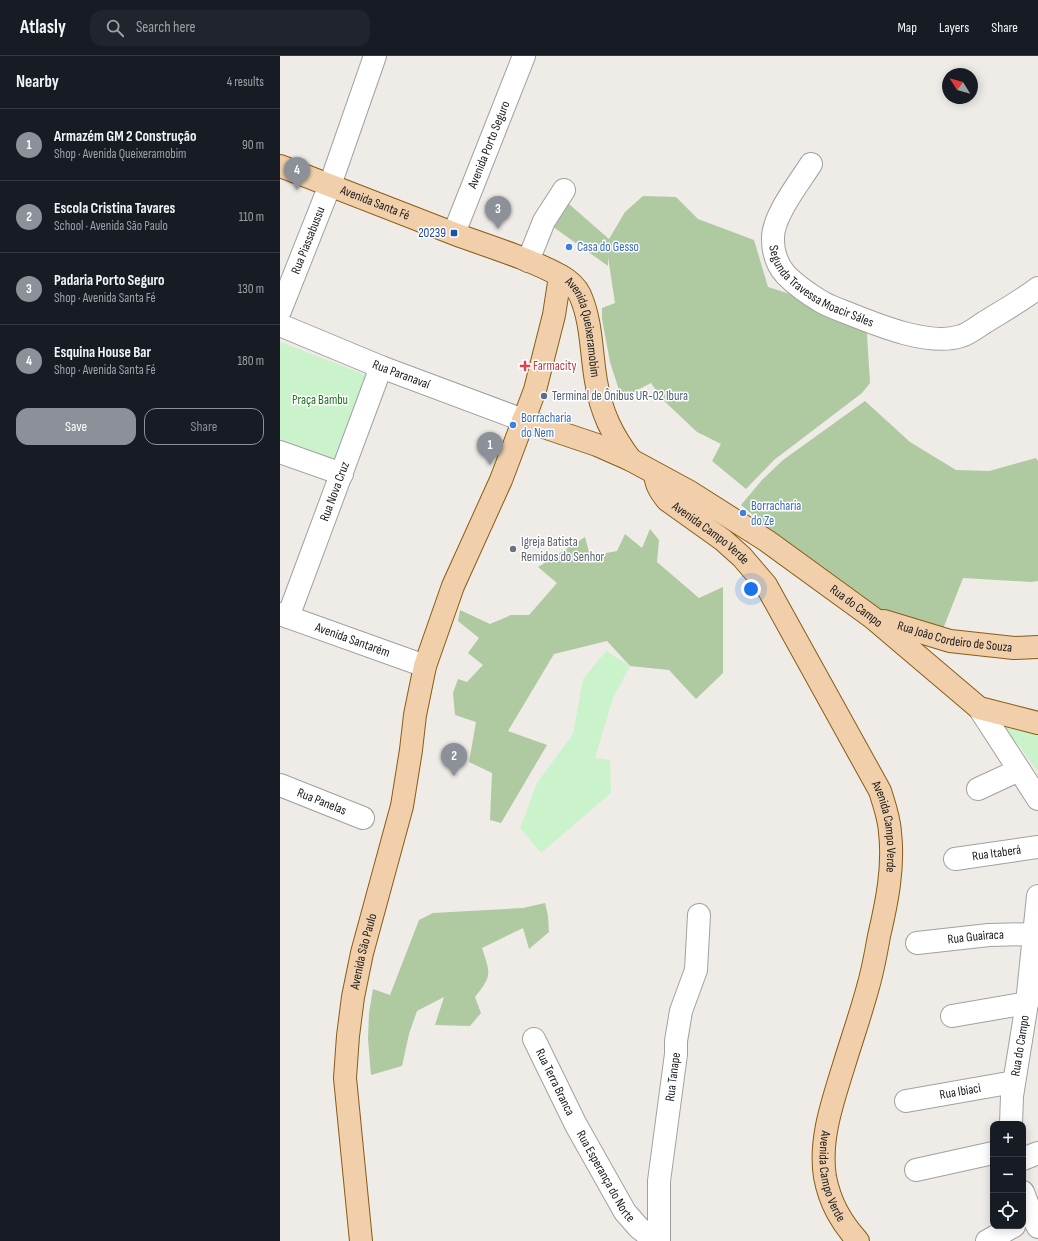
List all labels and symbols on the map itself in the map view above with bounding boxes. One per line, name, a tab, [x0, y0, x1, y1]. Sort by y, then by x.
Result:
north arrow	[942, 68, 978, 104]
street label: Avenida Porto Seguro	[464, 99, 513, 192]
pin: 4	[284, 157, 310, 190]
street label: Avenida Santa Fé	[337, 182, 412, 224]
pin: 3	[485, 196, 511, 229]
street label: Rua Piassabussu	[287, 204, 329, 276]
place label: 20239	[418, 225, 446, 241]
marker: 20239	[449, 228, 459, 238]
place label: Casa do Gesso	[577, 239, 639, 255]
marker: Casa do Gesso	[564, 242, 574, 252]
street label: Segunda Travessa Moacir Sáles	[765, 244, 876, 331]
street label: Avenida Queixeramobim	[561, 273, 603, 378]
street label: Rua Paranavaí	[370, 356, 433, 393]
place label: Farmacity	[533, 358, 576, 374]
marker: Farmacity	[520, 361, 530, 371]
place label: Terminal de Ônibus UR-02 Ibura	[552, 388, 688, 404]
marker: Terminal de Ônibus UR-02 Ibura	[539, 391, 549, 401]
park label: Praça Bambu	[292, 392, 348, 408]
place label: Borracharia do Nem	[521, 410, 571, 441]
marker: Borracharia do Nem	[508, 420, 518, 430]
pin: 1	[477, 432, 503, 465]
street label: Rua Nova Cruz	[316, 459, 353, 524]
street label: Avenida Campo Verde	[668, 498, 753, 568]
place label: Borracharia do Ze	[751, 498, 801, 529]
marker: Borracharia do Ze	[738, 508, 748, 518]
place label: Igreja Batista Remidos do Senhor	[521, 534, 605, 565]
marker: Igreja Batista Remidos do Senhor	[508, 544, 518, 554]
your location	[741, 579, 761, 599]
street label: Rua do Campo	[827, 581, 886, 631]
street label: Rua João Cordeiro de Souza	[895, 618, 1013, 656]
street label: Avenida Santarém	[312, 619, 392, 661]
pin: 2	[441, 743, 467, 776]
street label: Avenida Campo Verde	[867, 777, 899, 873]
street label: Rua Panelas	[295, 785, 349, 819]
street label: Rua Itaberá	[971, 842, 1022, 864]
street label: Avenida São Paulo	[347, 912, 380, 992]
street label: Rua Guairaca	[947, 927, 1004, 948]
street label: Rua do Campo	[1007, 1014, 1033, 1077]
street label: Rua Terra Branca	[532, 1046, 578, 1118]
street label: Rua Tanape	[662, 1051, 684, 1102]
street label: Rua Ibiaci	[938, 1080, 982, 1103]
street label: Rua Esperança do Norte	[573, 1128, 638, 1226]
street label: Avenida Campo Verde	[816, 1129, 849, 1225]

